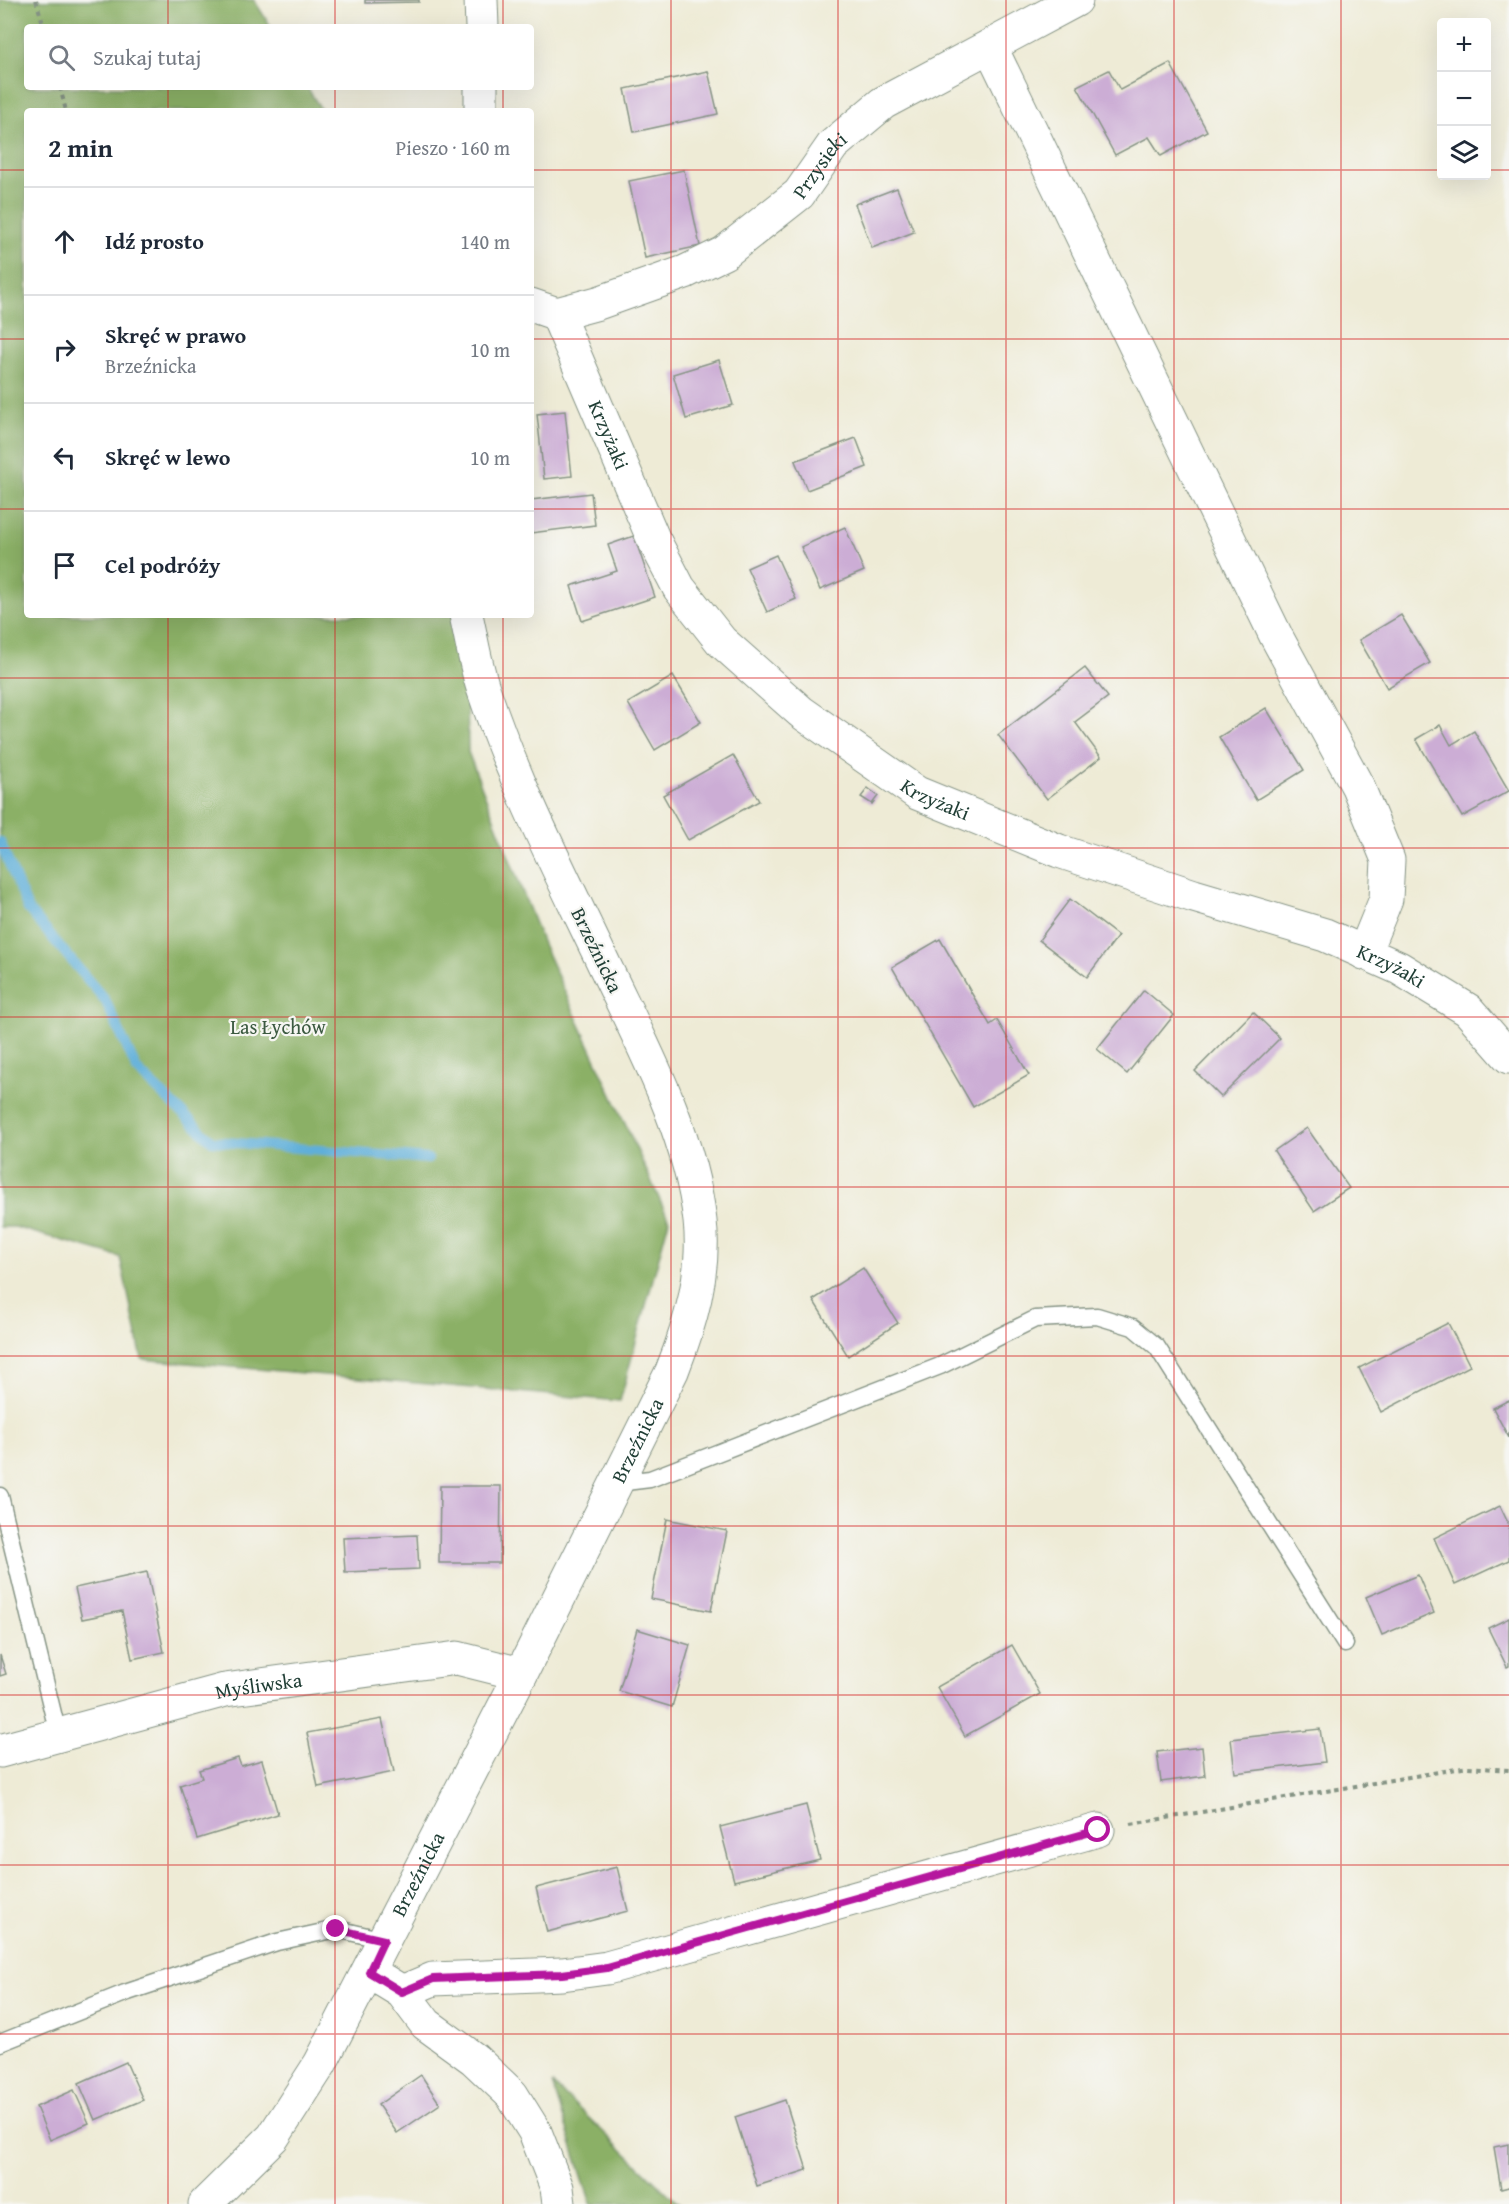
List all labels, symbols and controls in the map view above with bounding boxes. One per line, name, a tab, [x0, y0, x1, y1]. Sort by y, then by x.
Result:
map controls	[1437, 18, 1491, 180]
button: +	[1437, 18, 1491, 72]
search box	[24, 24, 534, 90]
icon: search	[45, 41, 78, 74]
text: Szukaj tutaj	[93, 41, 201, 73]
button: −	[1437, 72, 1491, 126]
street label: Przysieki	[785, 124, 853, 204]
button: layers	[1437, 126, 1491, 180]
text: 2 min	[48, 128, 113, 167]
text: Pieszo · 160 m	[396, 133, 510, 162]
icon: ahead	[48, 225, 81, 258]
text: Idź prosto	[105, 225, 204, 257]
text: 140 m	[460, 227, 510, 256]
text: Skręć w prawo	[105, 319, 246, 351]
icon: right	[48, 333, 81, 366]
text: 10 m	[470, 335, 510, 364]
text: Brzeźnicka	[105, 351, 196, 380]
street label: Krzyżaki	[582, 395, 637, 474]
icon: left	[48, 441, 81, 474]
text: Skręć w lewo	[105, 441, 231, 473]
text: 10 m	[470, 443, 510, 472]
icon: arrive	[48, 549, 81, 582]
text: Cel podróży	[105, 549, 220, 581]
street label: Krzyżaki	[895, 771, 975, 827]
street label: Brzeźnicka	[564, 902, 631, 998]
street label: Krzyżaki	[1353, 936, 1431, 995]
park label: Las Łychów	[230, 1012, 327, 1041]
street label: Brzeźnicka	[604, 1392, 671, 1488]
street label: Myśliwska	[212, 1664, 304, 1706]
route start	[1084, 1816, 1110, 1842]
street label: Brzeźnicka	[384, 1826, 452, 1921]
route end	[322, 1915, 348, 1941]

